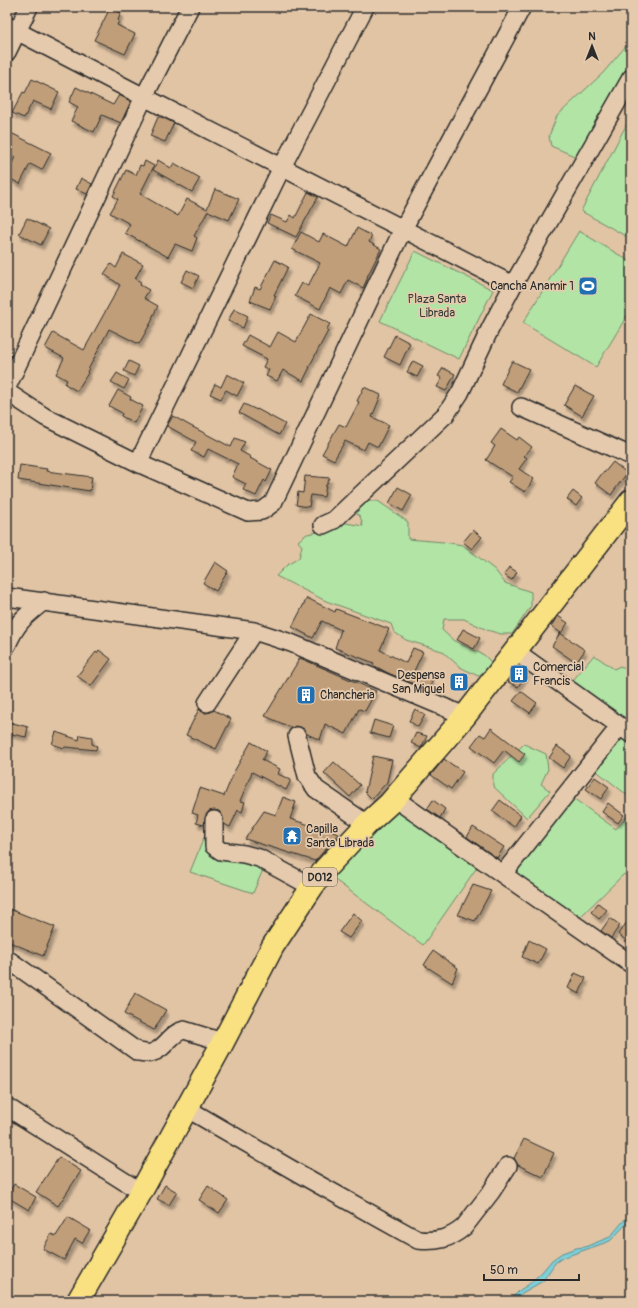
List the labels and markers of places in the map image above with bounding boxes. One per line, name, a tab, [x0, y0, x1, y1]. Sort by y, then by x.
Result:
sports icon: Cancha Anamir 1	[577, 275, 599, 297]
place label: Cancha Anamir 1	[490, 279, 574, 294]
place label: Comercial Francis	[533, 660, 584, 689]
building icon: Comercial Francis	[508, 663, 530, 685]
place label: Despensa San Miguel	[392, 668, 445, 697]
building icon: Despensa San Miguel	[448, 671, 470, 693]
building icon: Chancheria	[295, 684, 317, 706]
place label: Chancheria	[320, 688, 375, 703]
place label: Capilla Santa Librada	[306, 822, 374, 851]
temple icon: Capilla Santa Librada	[281, 825, 303, 847]

